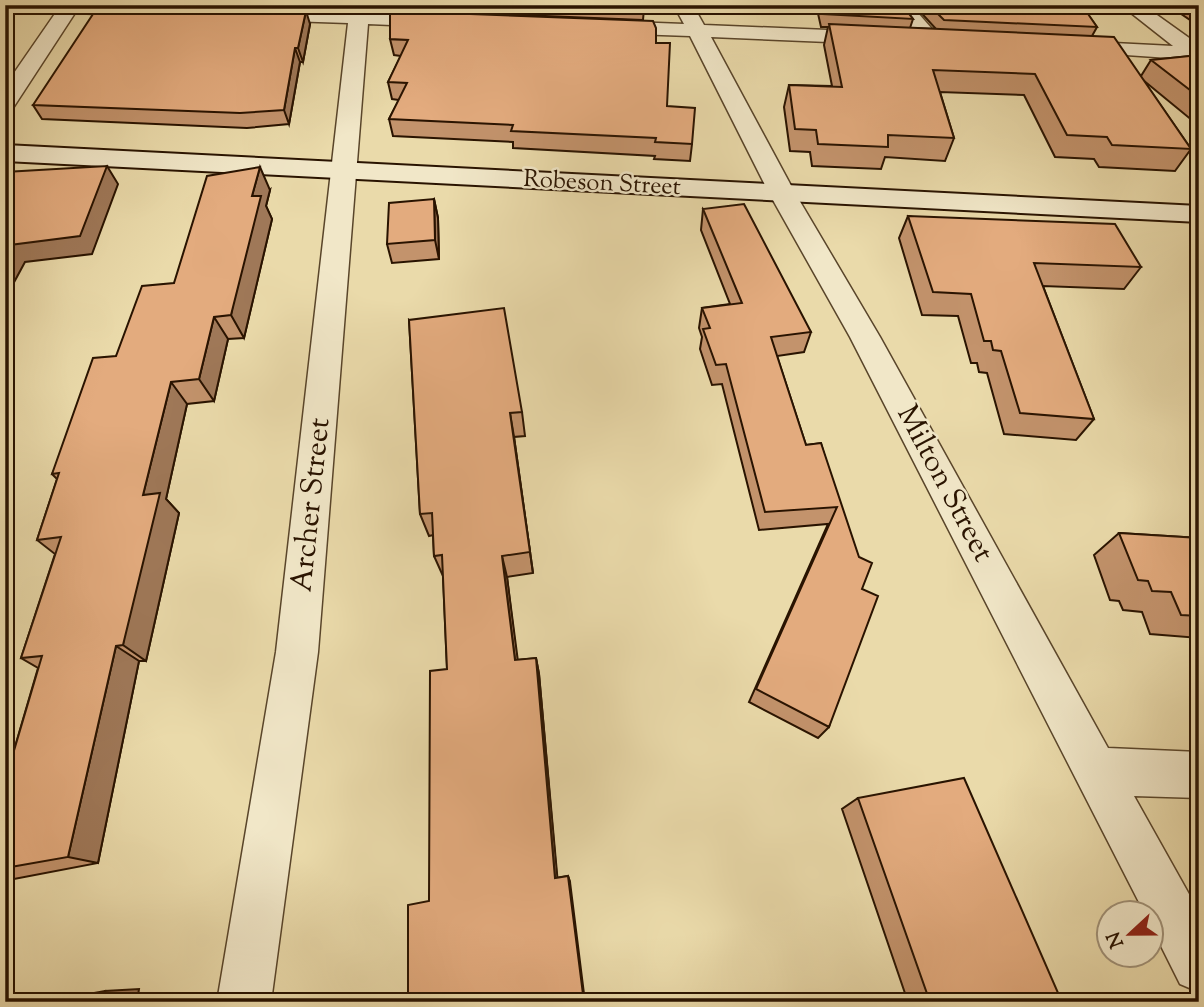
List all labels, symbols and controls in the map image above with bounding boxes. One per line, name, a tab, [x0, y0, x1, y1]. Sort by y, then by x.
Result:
street label: Robeson Street	[522, 163, 682, 205]
street label: Milton Street	[885, 398, 1003, 570]
street label: Archer Street	[281, 416, 343, 594]
north arrow	[1096, 898, 1166, 968]
text: N	[1101, 927, 1132, 952]

